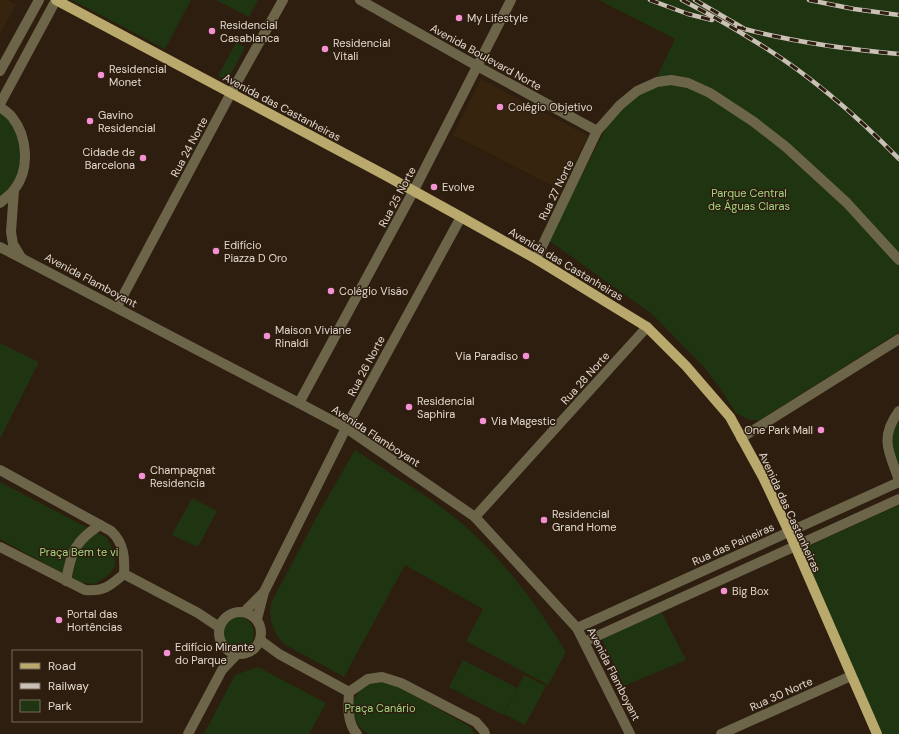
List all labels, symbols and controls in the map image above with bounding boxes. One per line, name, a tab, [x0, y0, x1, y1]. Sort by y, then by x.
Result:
place label: My Lifestyle	[467, 11, 528, 25]
marker: My Lifestyle	[454, 13, 464, 23]
place label: Residencial Casablanca	[220, 18, 279, 45]
street label: Avenida Boulevard Norte	[428, 21, 544, 93]
marker: Residencial Casablanca	[207, 26, 217, 36]
place label: Residencial Vitali	[333, 36, 390, 63]
marker: Residencial Vitali	[320, 44, 330, 54]
place label: Residencial Monet	[109, 62, 166, 89]
marker: Residencial Monet	[96, 70, 106, 80]
street label: Avenida das Castanheiras	[221, 70, 343, 144]
place label: Colégio Objetivo	[508, 100, 592, 114]
marker: Colégio Objetivo	[495, 102, 505, 112]
place label: Gavino Residencial	[98, 108, 155, 135]
street label: Rua 24 Norte	[167, 115, 211, 179]
marker: Gavino Residencial	[85, 116, 95, 126]
place label: Cidade de Barcelona	[82, 145, 135, 172]
marker: Cidade de Barcelona	[138, 153, 148, 163]
street label: Rua 27 Norte	[535, 158, 577, 222]
street label: Rua 25 Norte	[375, 164, 419, 230]
place label: Evolve	[442, 180, 474, 194]
marker: Evolve	[429, 182, 439, 192]
park label: Parque Central de Águas Claras	[708, 186, 790, 213]
street label: Avenida das Castanheiras	[506, 224, 626, 304]
place label: Edifício Piazza D Oro	[224, 238, 287, 265]
marker: Edifício Piazza D Oro	[211, 246, 221, 256]
street label: Avenida Flamboyant	[42, 250, 140, 310]
place label: Colégio Visão	[339, 284, 408, 298]
marker: Colégio Visão	[326, 286, 336, 296]
place label: Maison Viviane Rinaldi	[275, 323, 351, 350]
marker: Maison Viviane Rinaldi	[262, 331, 272, 341]
street label: Rua 26 Norte	[344, 333, 388, 399]
place label: Via Paradiso	[455, 349, 518, 363]
street label: Rua 28 Norte	[558, 349, 612, 407]
marker: Via Paradiso	[521, 351, 531, 361]
place label: Residencial Saphira	[417, 394, 474, 421]
street label: Avenida Flamboyant	[329, 402, 423, 470]
marker: Residencial Saphira	[404, 402, 414, 412]
place label: Via Magestic	[491, 414, 556, 428]
marker: Via Magestic	[478, 416, 488, 426]
place label: One Park Mall	[744, 423, 813, 437]
marker: One Park Mall	[816, 425, 826, 435]
street label: Avenida das Castanheiras	[756, 450, 824, 574]
place label: Champagnat Residencia	[150, 463, 215, 490]
marker: Champagnat Residencia	[137, 471, 147, 481]
place label: Residencial Grand Home	[552, 507, 617, 534]
marker: Residencial Grand Home	[539, 515, 549, 525]
street label: Rua das Paineiras	[690, 520, 776, 568]
park label: Praça Bem te vi	[39, 545, 119, 559]
place label: Big Box	[732, 584, 769, 598]
marker: Big Box	[719, 586, 729, 596]
place label: Portal das Hortências	[67, 607, 122, 634]
marker: Portal das Hortências	[54, 615, 64, 625]
street label: Avenida Flamboyant	[584, 625, 644, 723]
place label: Edifício Mirante do Parque	[175, 640, 254, 667]
marker: Edifício Mirante do Parque	[162, 648, 172, 658]
legend	[12, 650, 142, 722]
text: Road	[48, 658, 76, 674]
street label: Rua 30 Norte	[747, 674, 815, 714]
text: Railway	[48, 678, 89, 694]
text: Park	[48, 698, 72, 714]
park label: Praça Canário	[344, 701, 416, 715]

